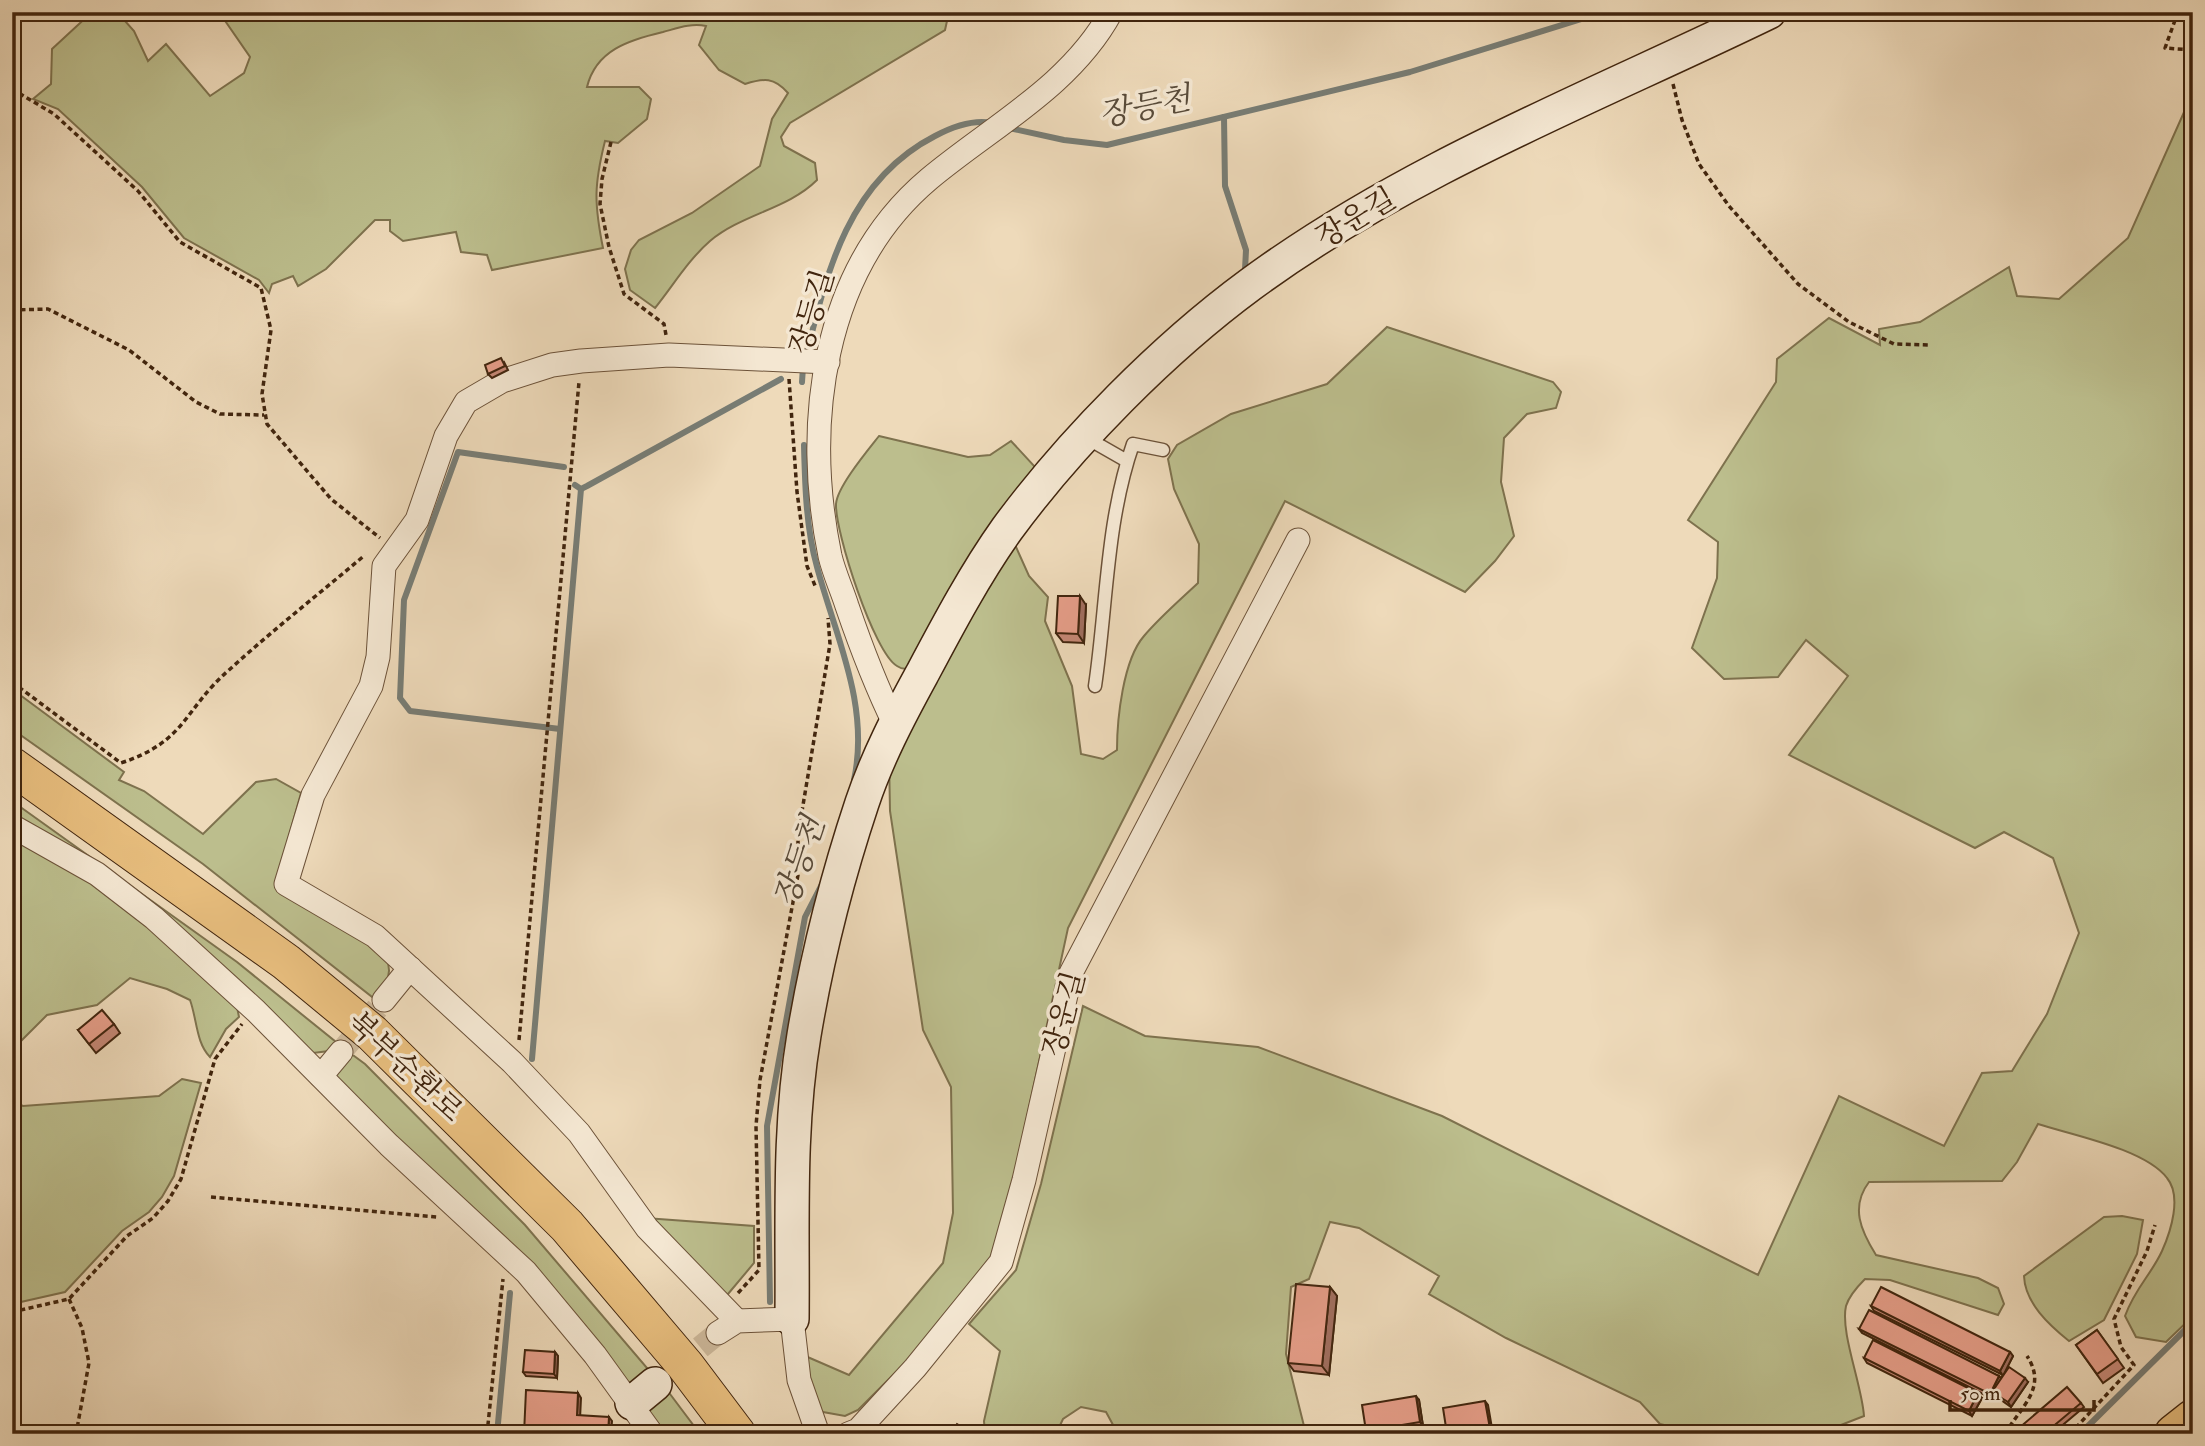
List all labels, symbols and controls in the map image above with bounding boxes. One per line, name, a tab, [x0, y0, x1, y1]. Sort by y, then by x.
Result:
water label: 장등천	[1096, 78, 1196, 135]
street label: 장운길	[1309, 180, 1403, 256]
street label: 장등길	[782, 265, 842, 359]
water label: 장등천	[766, 810, 835, 912]
street label: 장운길	[1035, 967, 1093, 1061]
street label: 북부순환로	[339, 1004, 471, 1130]
scale bar	[1950, 1369, 2093, 1413]
text: 50 m	[1960, 1380, 2001, 1407]

